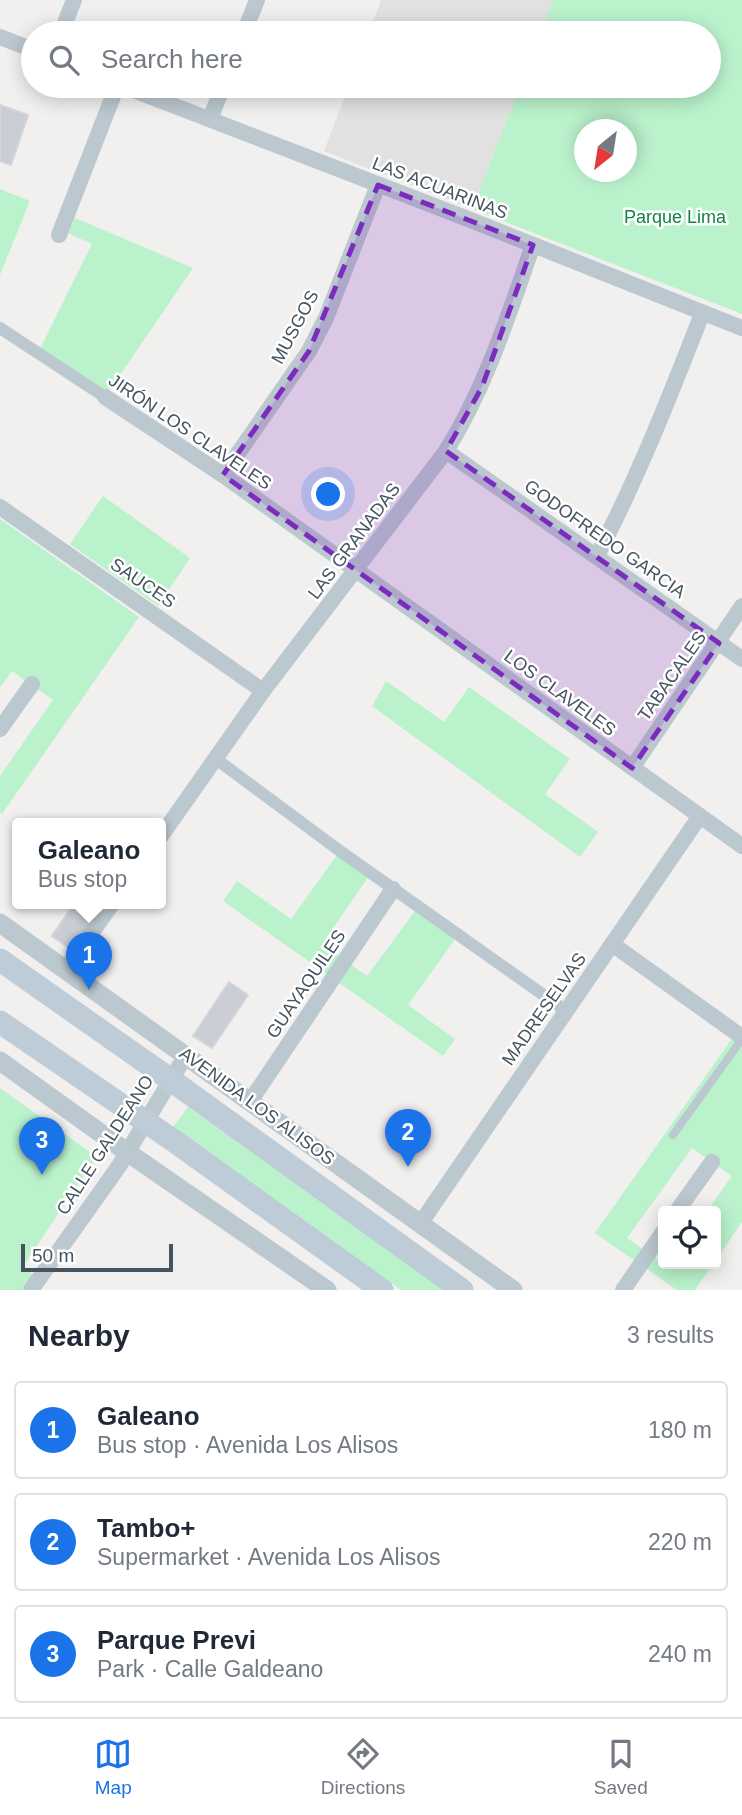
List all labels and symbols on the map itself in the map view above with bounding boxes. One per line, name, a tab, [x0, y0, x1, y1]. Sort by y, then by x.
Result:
north arrow	[574, 119, 637, 182]
street label: LAS ACUARINAS	[370, 153, 510, 223]
park label: Parque Lima	[624, 207, 727, 227]
street label: MUSGOS	[267, 287, 323, 367]
street label: JIRÓN LOS CLAVELES	[105, 369, 276, 494]
street label: GODOFREDO GARCIA	[521, 476, 689, 602]
your location	[311, 477, 345, 511]
street label: LAS GRANADAS	[304, 479, 404, 603]
street label: SAUCES	[107, 554, 179, 612]
street label: TABACALES	[634, 627, 710, 725]
street label: LOS CLAVELES	[500, 646, 620, 740]
street label: GUAYAQUILES	[262, 926, 350, 1042]
pin: 1	[66, 932, 112, 990]
street label: MADRESELVAS	[498, 949, 590, 1069]
street label: AVENIDA LOS ALISOS	[176, 1043, 338, 1169]
street label: CALLE GALDEANO	[52, 1072, 158, 1218]
pin: 2	[385, 1109, 431, 1167]
pin: 3	[19, 1117, 65, 1175]
scale bar	[21, 1241, 173, 1273]

